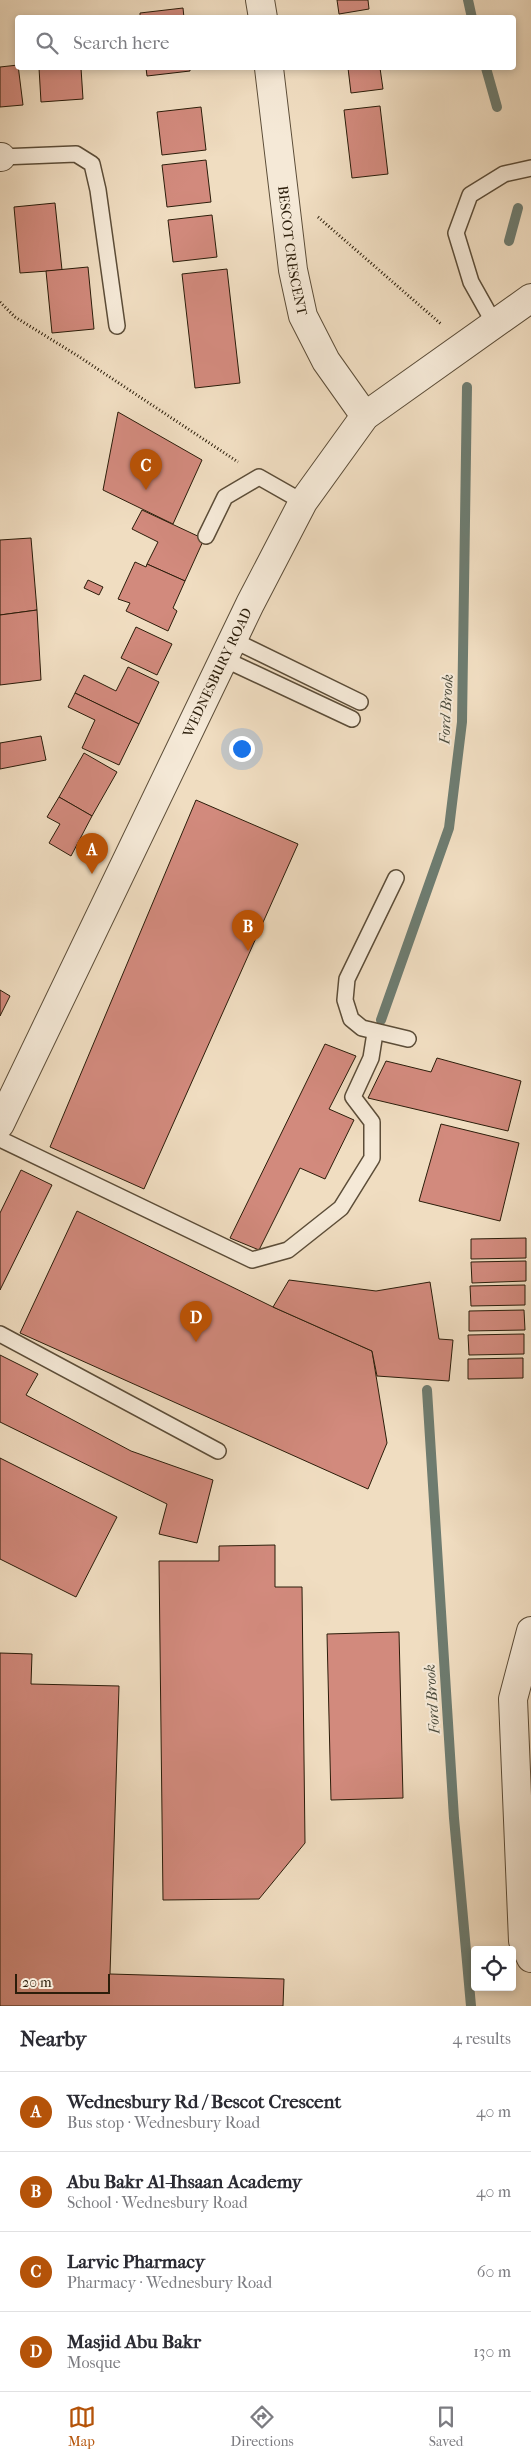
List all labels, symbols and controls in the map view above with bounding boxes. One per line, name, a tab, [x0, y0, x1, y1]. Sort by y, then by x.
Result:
search box	[15, 15, 516, 70]
icon: search	[33, 29, 61, 57]
text: Search here	[73, 32, 169, 54]
street label: BESCOT CRESCENT	[274, 185, 311, 318]
pin: C	[130, 449, 162, 490]
street label: WEDNESBURY ROAD	[179, 605, 256, 741]
water label: Ford Brook	[435, 673, 457, 745]
your location	[229, 736, 255, 762]
pin: A	[76, 833, 108, 874]
pin: B	[232, 910, 264, 951]
pin: D	[180, 1301, 212, 1342]
water label: Ford Brook	[421, 1663, 443, 1736]
map controls	[471, 1946, 516, 1991]
button: locate	[471, 1946, 516, 1991]
scale bar	[15, 1971, 110, 1994]
text: 20 m	[22, 1974, 52, 1991]
text: Nearby	[20, 2027, 86, 2051]
text: 4 results	[453, 2029, 511, 2048]
text: Wednesbury Rd / Bescot Crescent	[67, 2091, 341, 2113]
text: A	[31, 2102, 41, 2121]
text: 40 m	[476, 2102, 511, 2121]
text: Bus stop · Wednesbury Road	[67, 2113, 260, 2132]
text: Abu Bakr Al-Ihsaan Academy	[67, 2171, 302, 2193]
text: B	[31, 2182, 41, 2201]
text: 40 m	[476, 2182, 511, 2201]
text: School · Wednesbury Road	[67, 2193, 248, 2212]
text: Larvic Pharmacy	[67, 2251, 205, 2273]
text: C	[31, 2262, 41, 2281]
text: 60 m	[477, 2262, 511, 2281]
text: Pharmacy · Wednesbury Road	[67, 2273, 272, 2292]
text: Masjid Abu Bakr	[67, 2331, 201, 2353]
text: D	[30, 2342, 42, 2361]
text: 130 m	[473, 2342, 511, 2361]
text: Mosque	[67, 2353, 121, 2372]
tab: Map	[68, 2403, 96, 2450]
tab: Directions	[231, 2403, 294, 2450]
tab: Saved	[429, 2403, 463, 2450]

